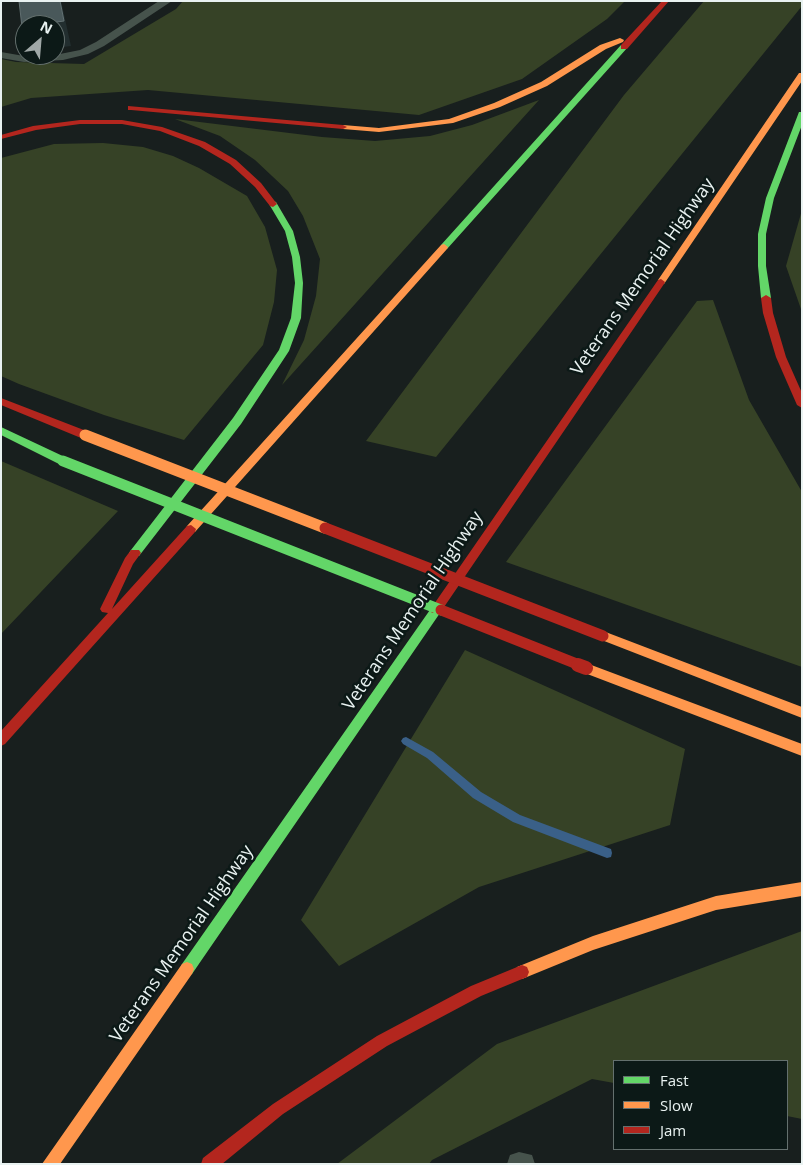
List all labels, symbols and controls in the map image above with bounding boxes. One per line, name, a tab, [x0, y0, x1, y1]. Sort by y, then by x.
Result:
north arrow	[15, 15, 65, 65]
text: N	[37, 16, 56, 38]
street label: Veterans Memorial Highway	[567, 174, 719, 380]
street label: Veterans Memorial Highway	[338, 507, 488, 715]
street label: Veterans Memorial Highway	[106, 841, 258, 1047]
legend	[613, 1060, 788, 1150]
text: Fast	[660, 1070, 689, 1090]
text: Slow	[660, 1095, 693, 1115]
text: Jam	[660, 1120, 686, 1140]

